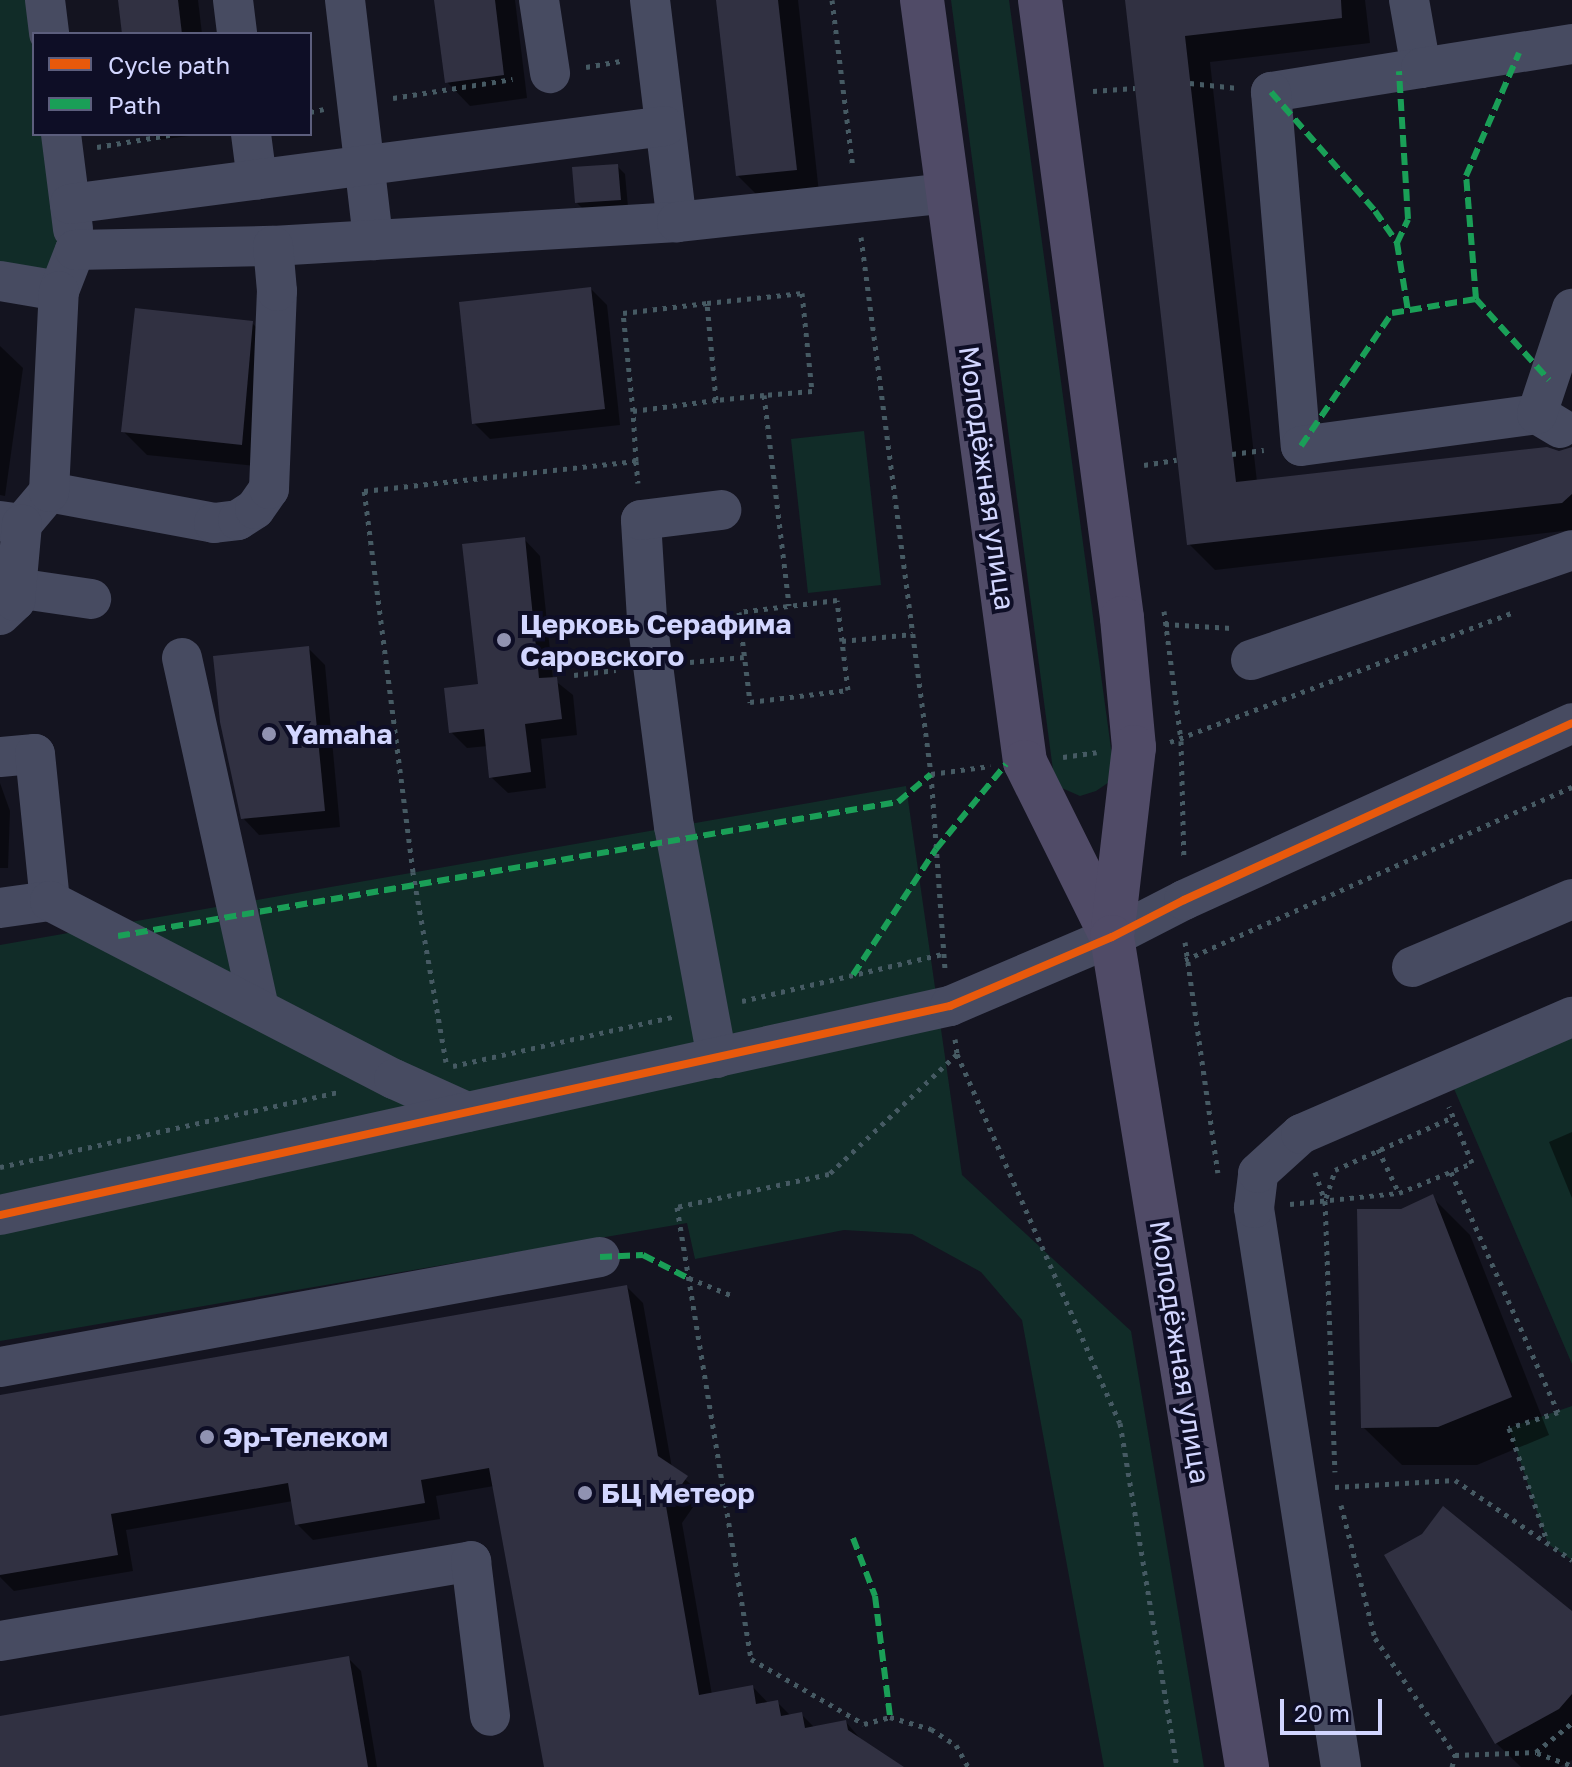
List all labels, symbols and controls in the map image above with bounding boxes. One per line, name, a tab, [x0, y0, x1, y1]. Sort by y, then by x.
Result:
legend	[32, 32, 312, 136]
text: Cycle path	[108, 50, 230, 79]
text: Path	[108, 90, 161, 119]
street label: Молодёжная улица	[952, 344, 1022, 612]
place label: Церковь Серафима Саровского	[520, 607, 791, 673]
marker: Церковь Серафима Саровского	[495, 631, 513, 649]
place label: Yamaha	[285, 717, 393, 751]
marker: Yamaha	[260, 725, 278, 743]
street label: Молодёжная улица	[1143, 1218, 1217, 1486]
place label: Эр-Телеком	[223, 1420, 388, 1454]
marker: Эр-Телеком	[198, 1428, 216, 1446]
place label: БЦ Метеор	[601, 1476, 755, 1510]
marker: БЦ Метеор	[576, 1484, 594, 1502]
scale bar	[1284, 1683, 1386, 1733]
text: 20 m	[1294, 1698, 1350, 1727]

